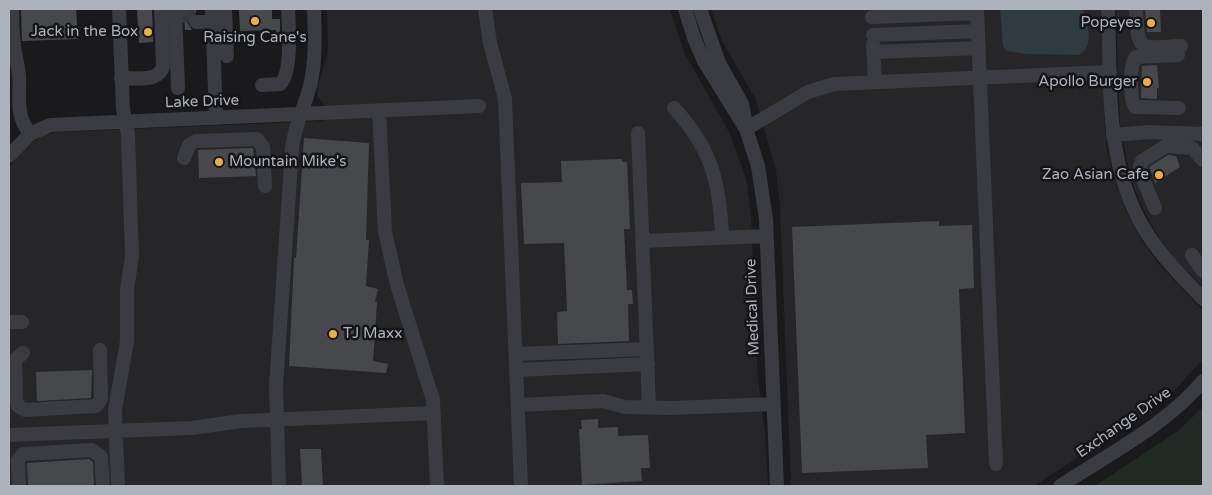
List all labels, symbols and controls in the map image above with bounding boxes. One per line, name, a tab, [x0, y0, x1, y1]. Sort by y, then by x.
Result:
place label: Popeyes	[1080, 14, 1141, 32]
marker: Raising Cane's	[249, 15, 261, 27]
marker: Popeyes	[1145, 17, 1157, 29]
place label: Jack in the Box	[31, 23, 138, 41]
marker: Jack in the Box	[142, 26, 154, 38]
place label: Raising Cane's	[203, 29, 307, 47]
place label: Apollo Burger	[1038, 73, 1137, 91]
marker: Apollo Burger	[1141, 76, 1153, 88]
street label: Lake Drive	[164, 92, 240, 112]
place label: Mountain Mike's	[229, 153, 347, 171]
marker: Mountain Mike's	[213, 156, 225, 168]
place label: Zao Asian Cafe	[1042, 166, 1149, 184]
marker: Zao Asian Cafe	[1153, 169, 1165, 181]
street label: Medical Drive	[742, 258, 764, 356]
place label: TJ Maxx	[343, 325, 402, 343]
marker: TJ Maxx	[327, 328, 339, 340]
street label: Exchange Drive	[1073, 384, 1175, 462]

